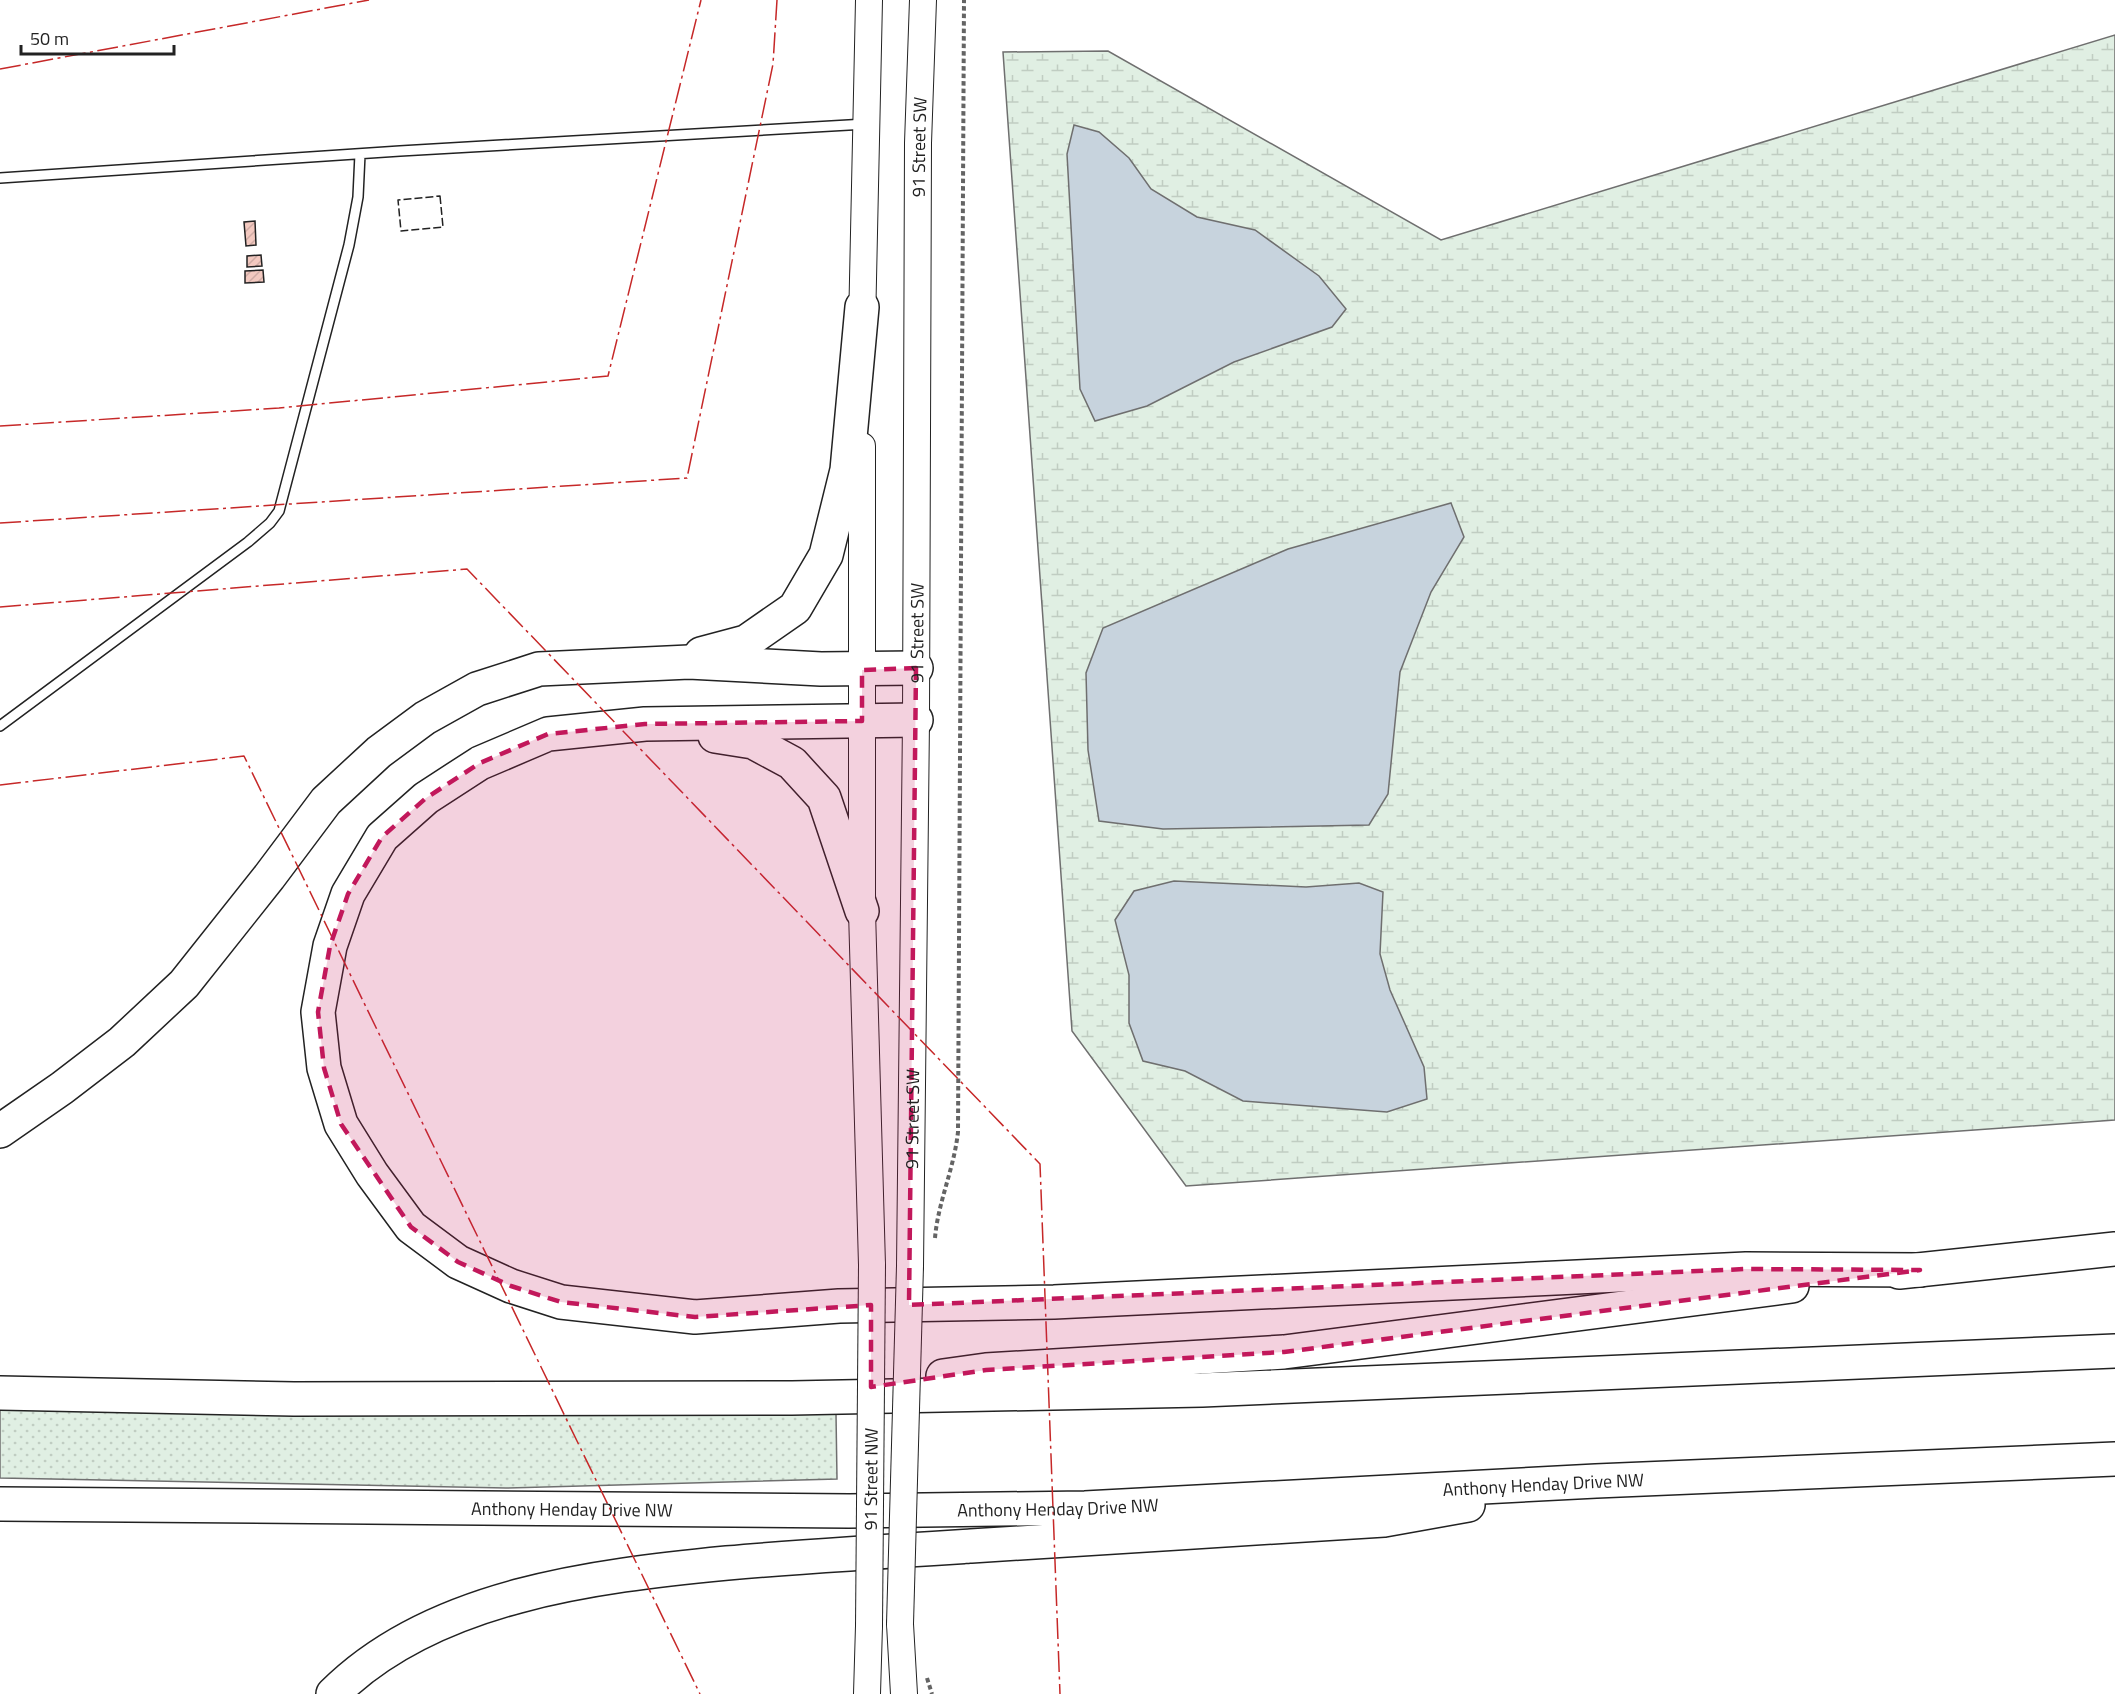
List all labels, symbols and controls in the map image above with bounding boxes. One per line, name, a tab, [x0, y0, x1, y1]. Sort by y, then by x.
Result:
scale bar	[21, 18, 174, 56]
text: 50 m	[30, 25, 69, 52]
street label: 91 Street SW	[904, 96, 933, 197]
street label: 91 Street SW	[903, 583, 930, 683]
street label: 91 Street SW	[898, 1069, 926, 1169]
street label: 91 Street NW	[856, 1427, 884, 1530]
street label: Anthony Henday Drive NW	[1442, 1465, 1645, 1503]
street label: Anthony Henday Drive NW	[957, 1491, 1159, 1523]
street label: Anthony Henday Drive NW	[471, 1494, 673, 1523]

